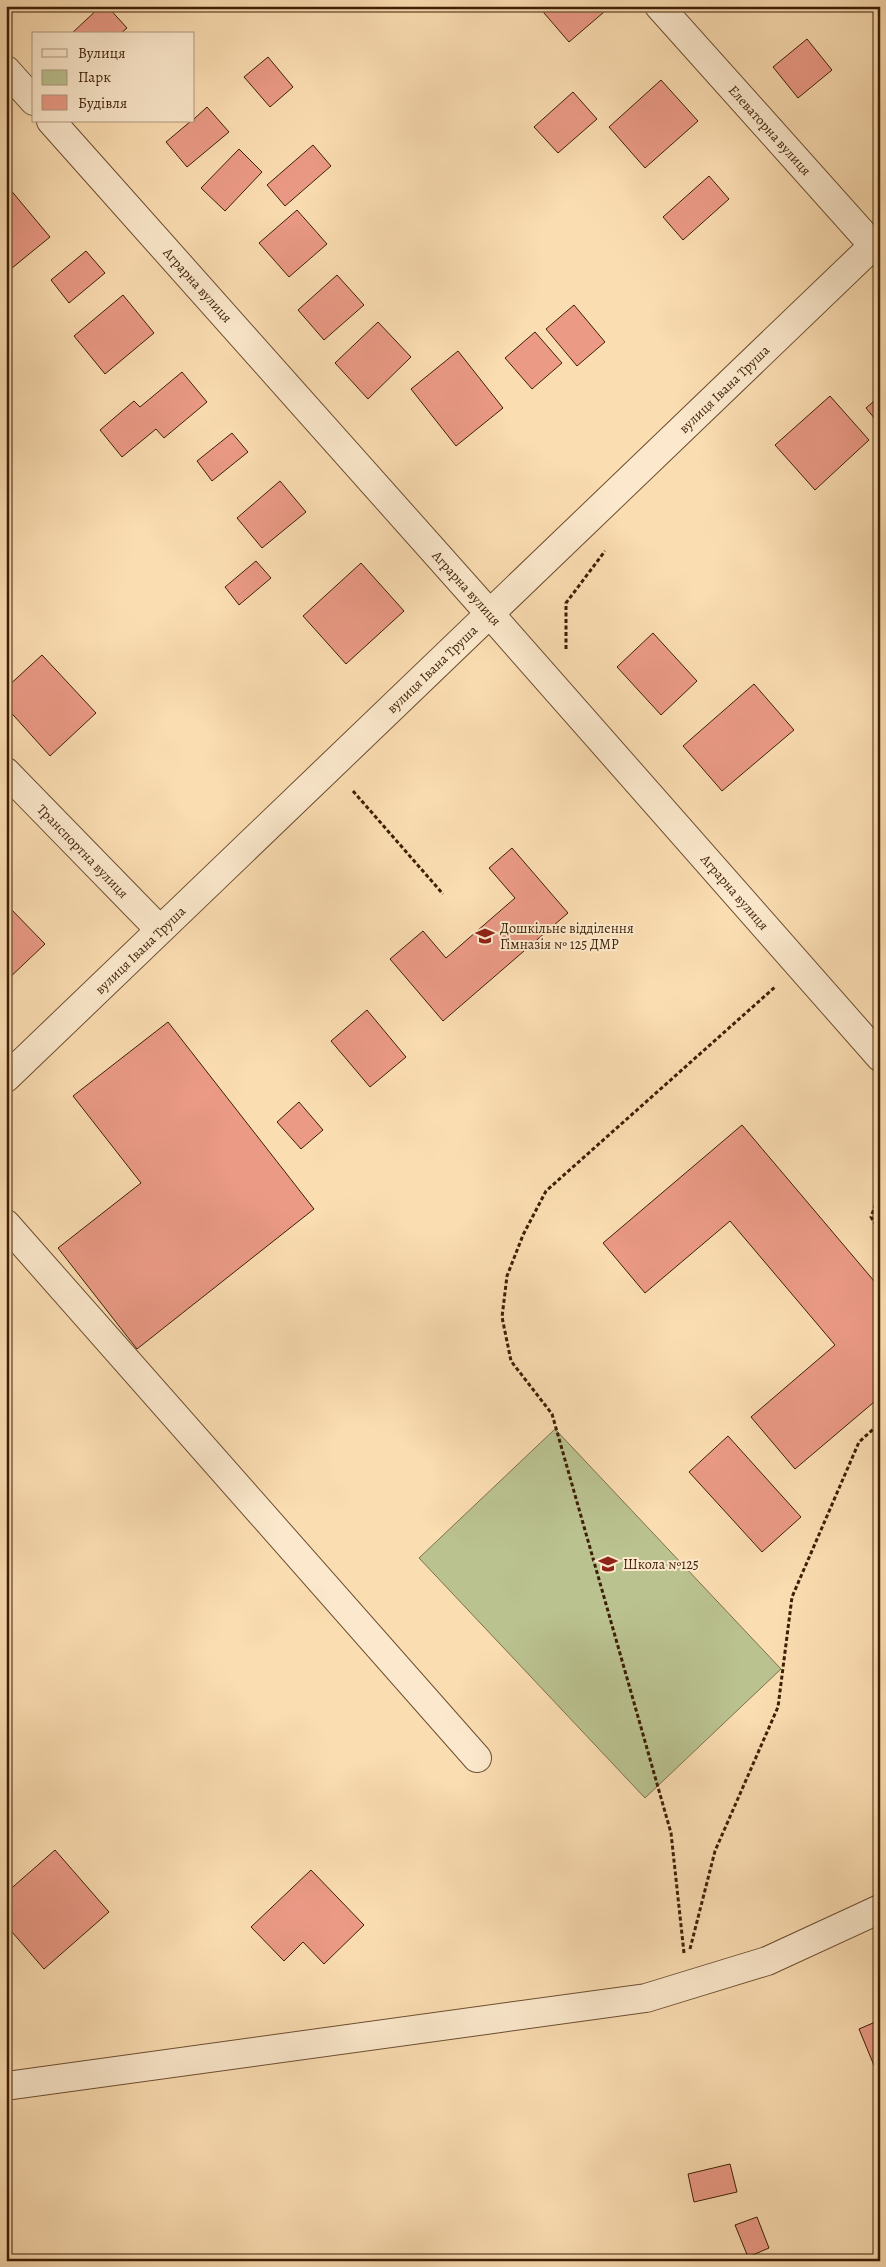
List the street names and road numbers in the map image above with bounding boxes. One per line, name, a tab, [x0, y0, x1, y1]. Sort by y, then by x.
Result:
street label: Елеваторна вулиця	[724, 81, 815, 180]
street label: Аграрна вулиця	[158, 243, 237, 327]
street label: вулиця Івана Труша	[675, 341, 774, 438]
street label: Аграрна вулиця	[427, 546, 506, 630]
street label: вулиця Івана Труша	[383, 621, 482, 718]
street label: Транспортна вулиця	[33, 800, 133, 903]
street label: Аграрна вулиця	[696, 849, 773, 935]
street label: вулиця Івана Труша	[91, 902, 190, 999]

